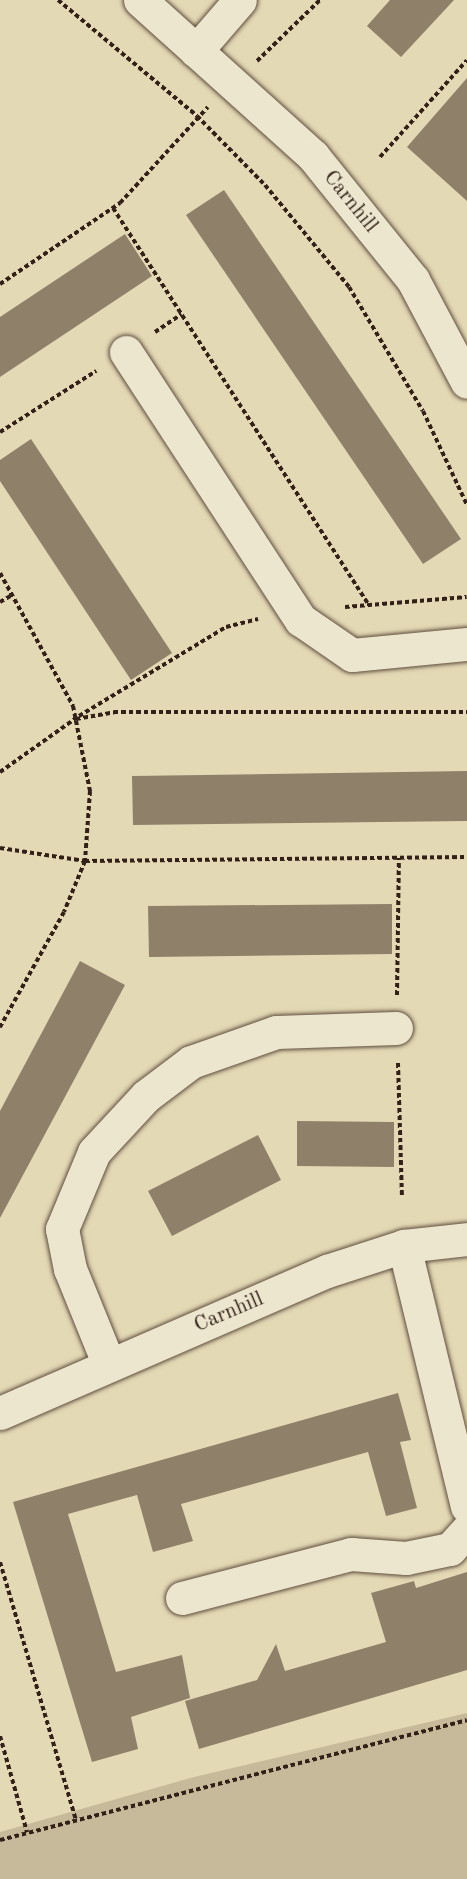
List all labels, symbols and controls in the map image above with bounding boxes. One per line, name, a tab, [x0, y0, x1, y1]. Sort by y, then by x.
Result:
street label: Carnhill	[317, 166, 383, 238]
street label: Carnhill	[191, 1287, 267, 1339]

